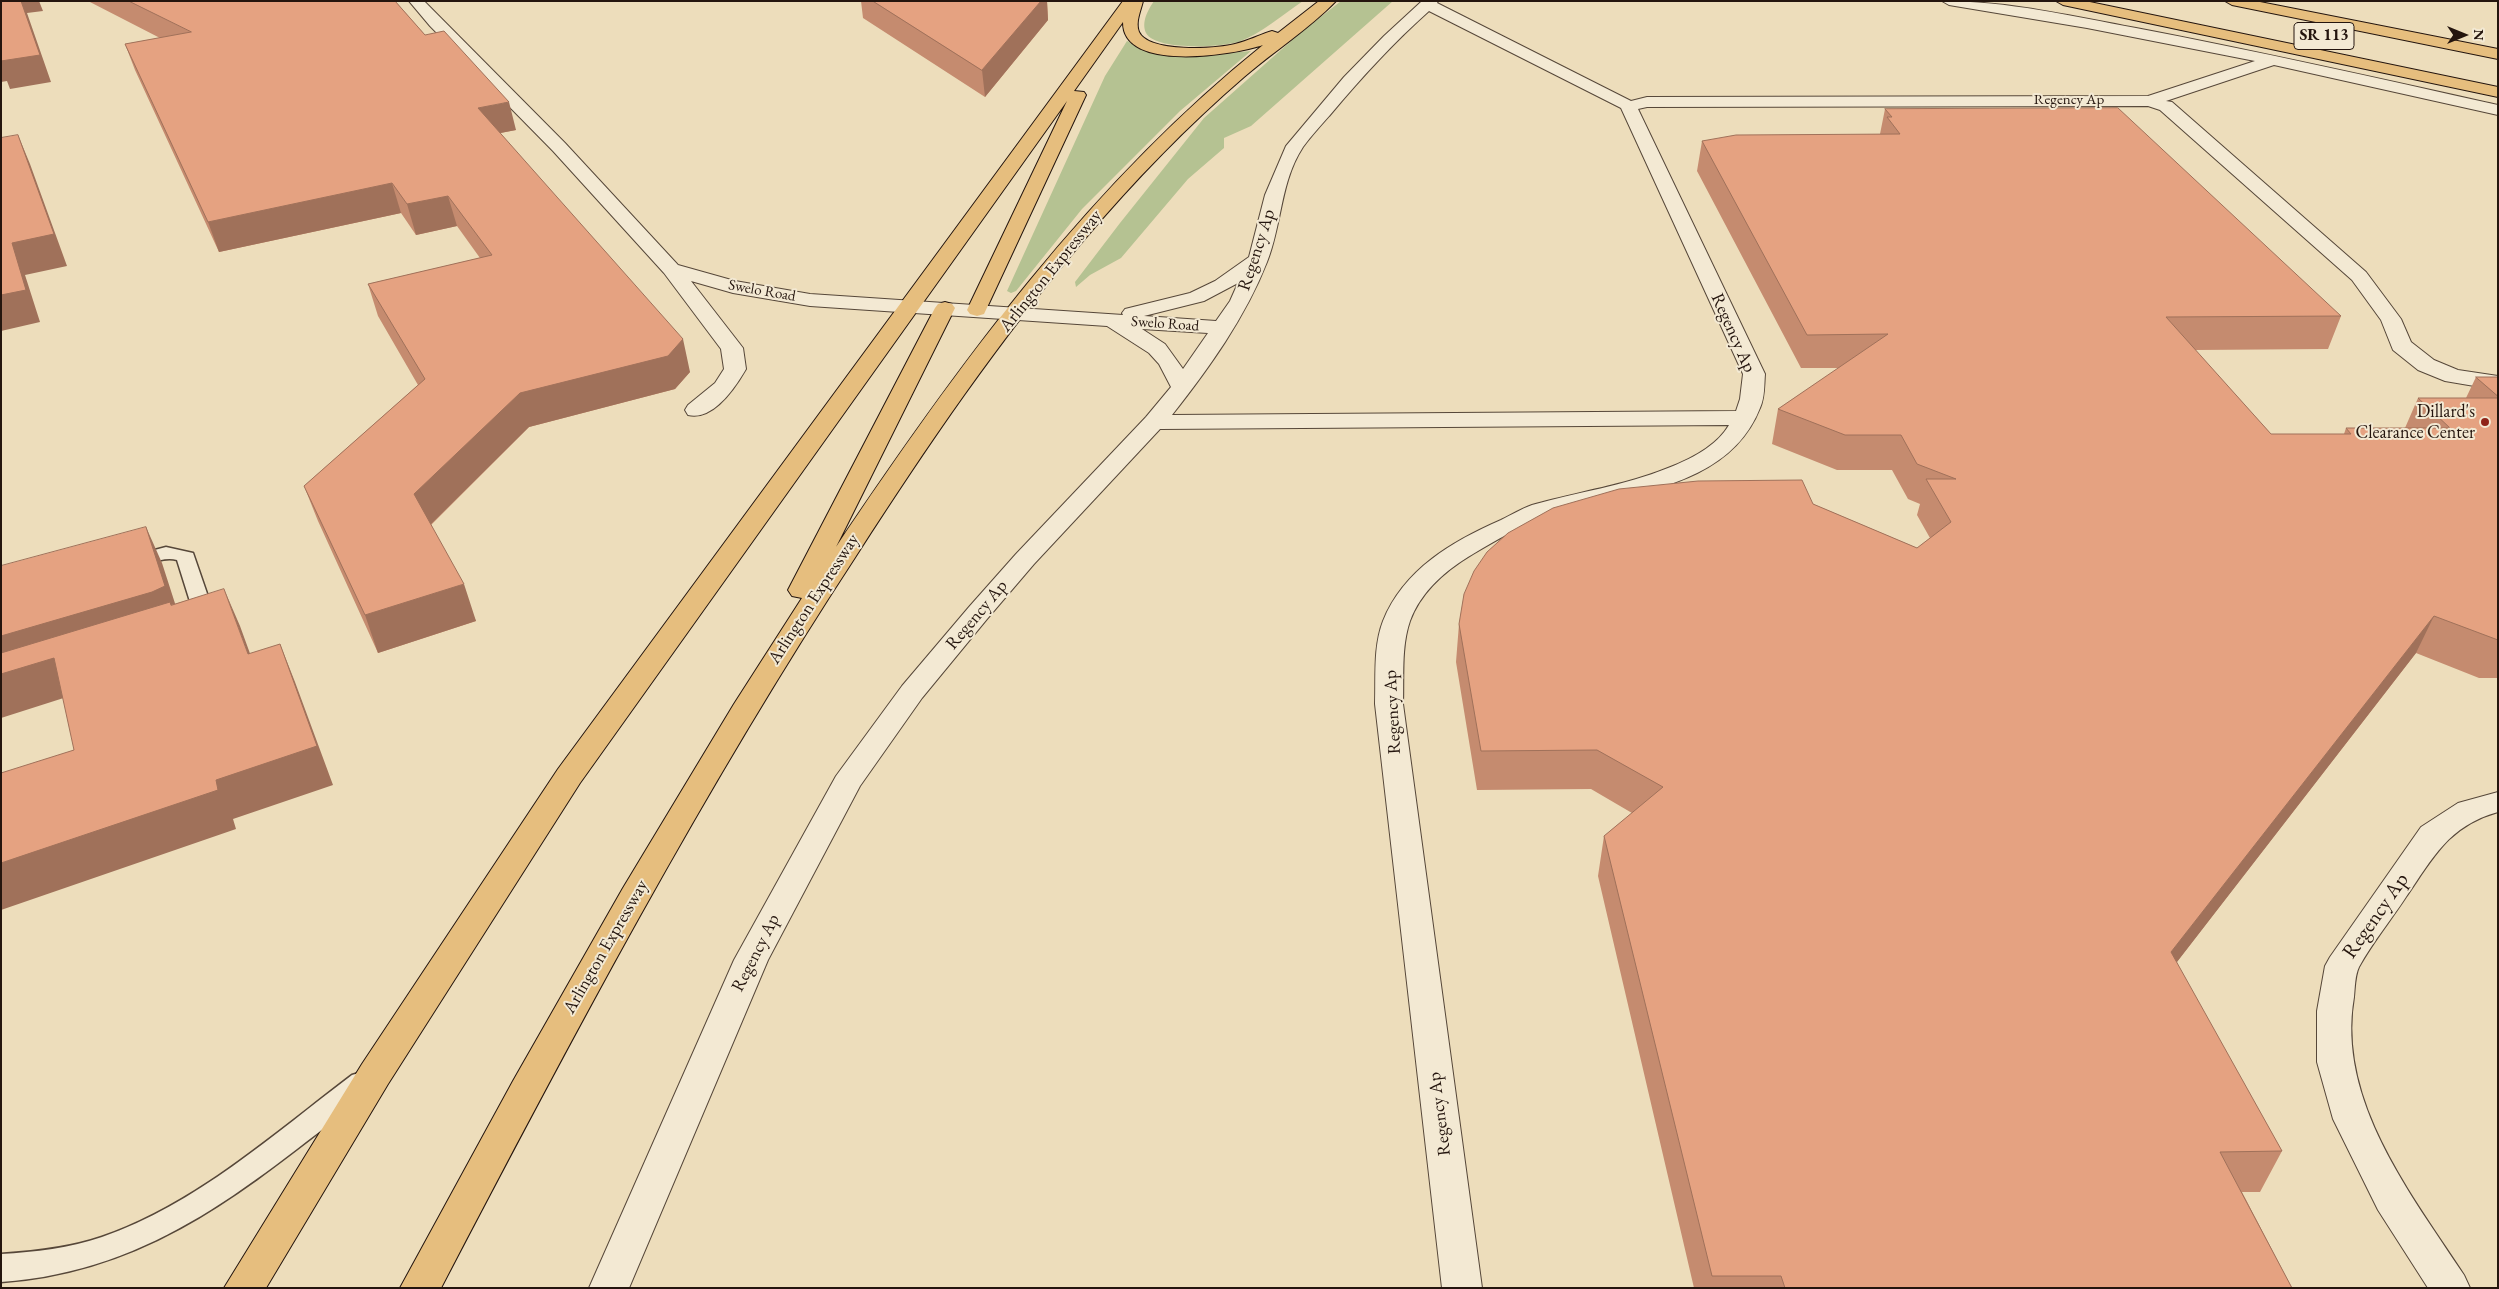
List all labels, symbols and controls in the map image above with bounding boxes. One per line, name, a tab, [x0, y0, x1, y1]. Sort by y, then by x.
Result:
north arrow	[2439, 10, 2489, 60]
road number: SR 113	[2294, 22, 2354, 50]
text: N	[2470, 29, 2488, 41]
street label: Regency Ap	[2034, 91, 2104, 109]
street label: Arlington Expressway	[995, 206, 1107, 336]
street label: Regency Ap	[1234, 207, 1280, 293]
street label: Swelo Road	[727, 276, 797, 306]
street label: Regency Ap	[1706, 290, 1760, 376]
street label: Swelo Road	[1130, 313, 1200, 335]
place label: Dillard's Clearance Center	[2355, 401, 2475, 444]
marker: Dillard's Clearance Center	[2479, 416, 2491, 428]
street label: Arlington Expressway	[764, 530, 864, 668]
street label: Regency Ap	[942, 576, 1012, 654]
street label: Regency Ap	[1380, 669, 1406, 755]
street label: Regency Ap	[2337, 868, 2415, 964]
street label: Arlington Expressway	[559, 876, 653, 1018]
street label: Regency Ap	[727, 910, 785, 996]
street label: Regency Ap	[1424, 1071, 1456, 1157]

